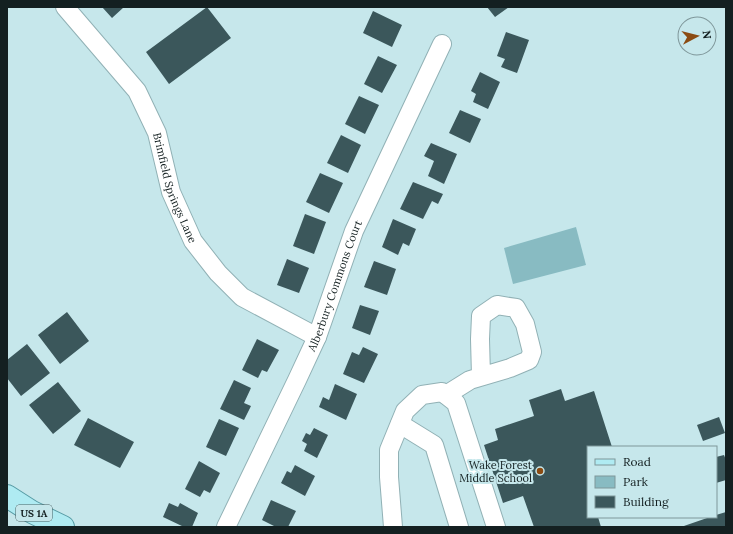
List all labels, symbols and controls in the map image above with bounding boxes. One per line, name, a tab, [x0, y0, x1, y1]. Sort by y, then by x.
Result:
north arrow	[677, 16, 717, 56]
text: N	[699, 30, 714, 40]
street label: Brimfield Springs Lane	[150, 131, 200, 245]
street label: Alberbury Commons Court	[304, 217, 365, 354]
legend	[587, 446, 717, 518]
text: Road	[623, 454, 651, 469]
place label: Wake Forest Middle School	[459, 458, 533, 485]
marker: Wake Forest Middle School	[535, 466, 545, 476]
text: Park	[623, 474, 649, 489]
text: Building	[623, 494, 669, 509]
road number: US 1A	[16, 505, 52, 521]

